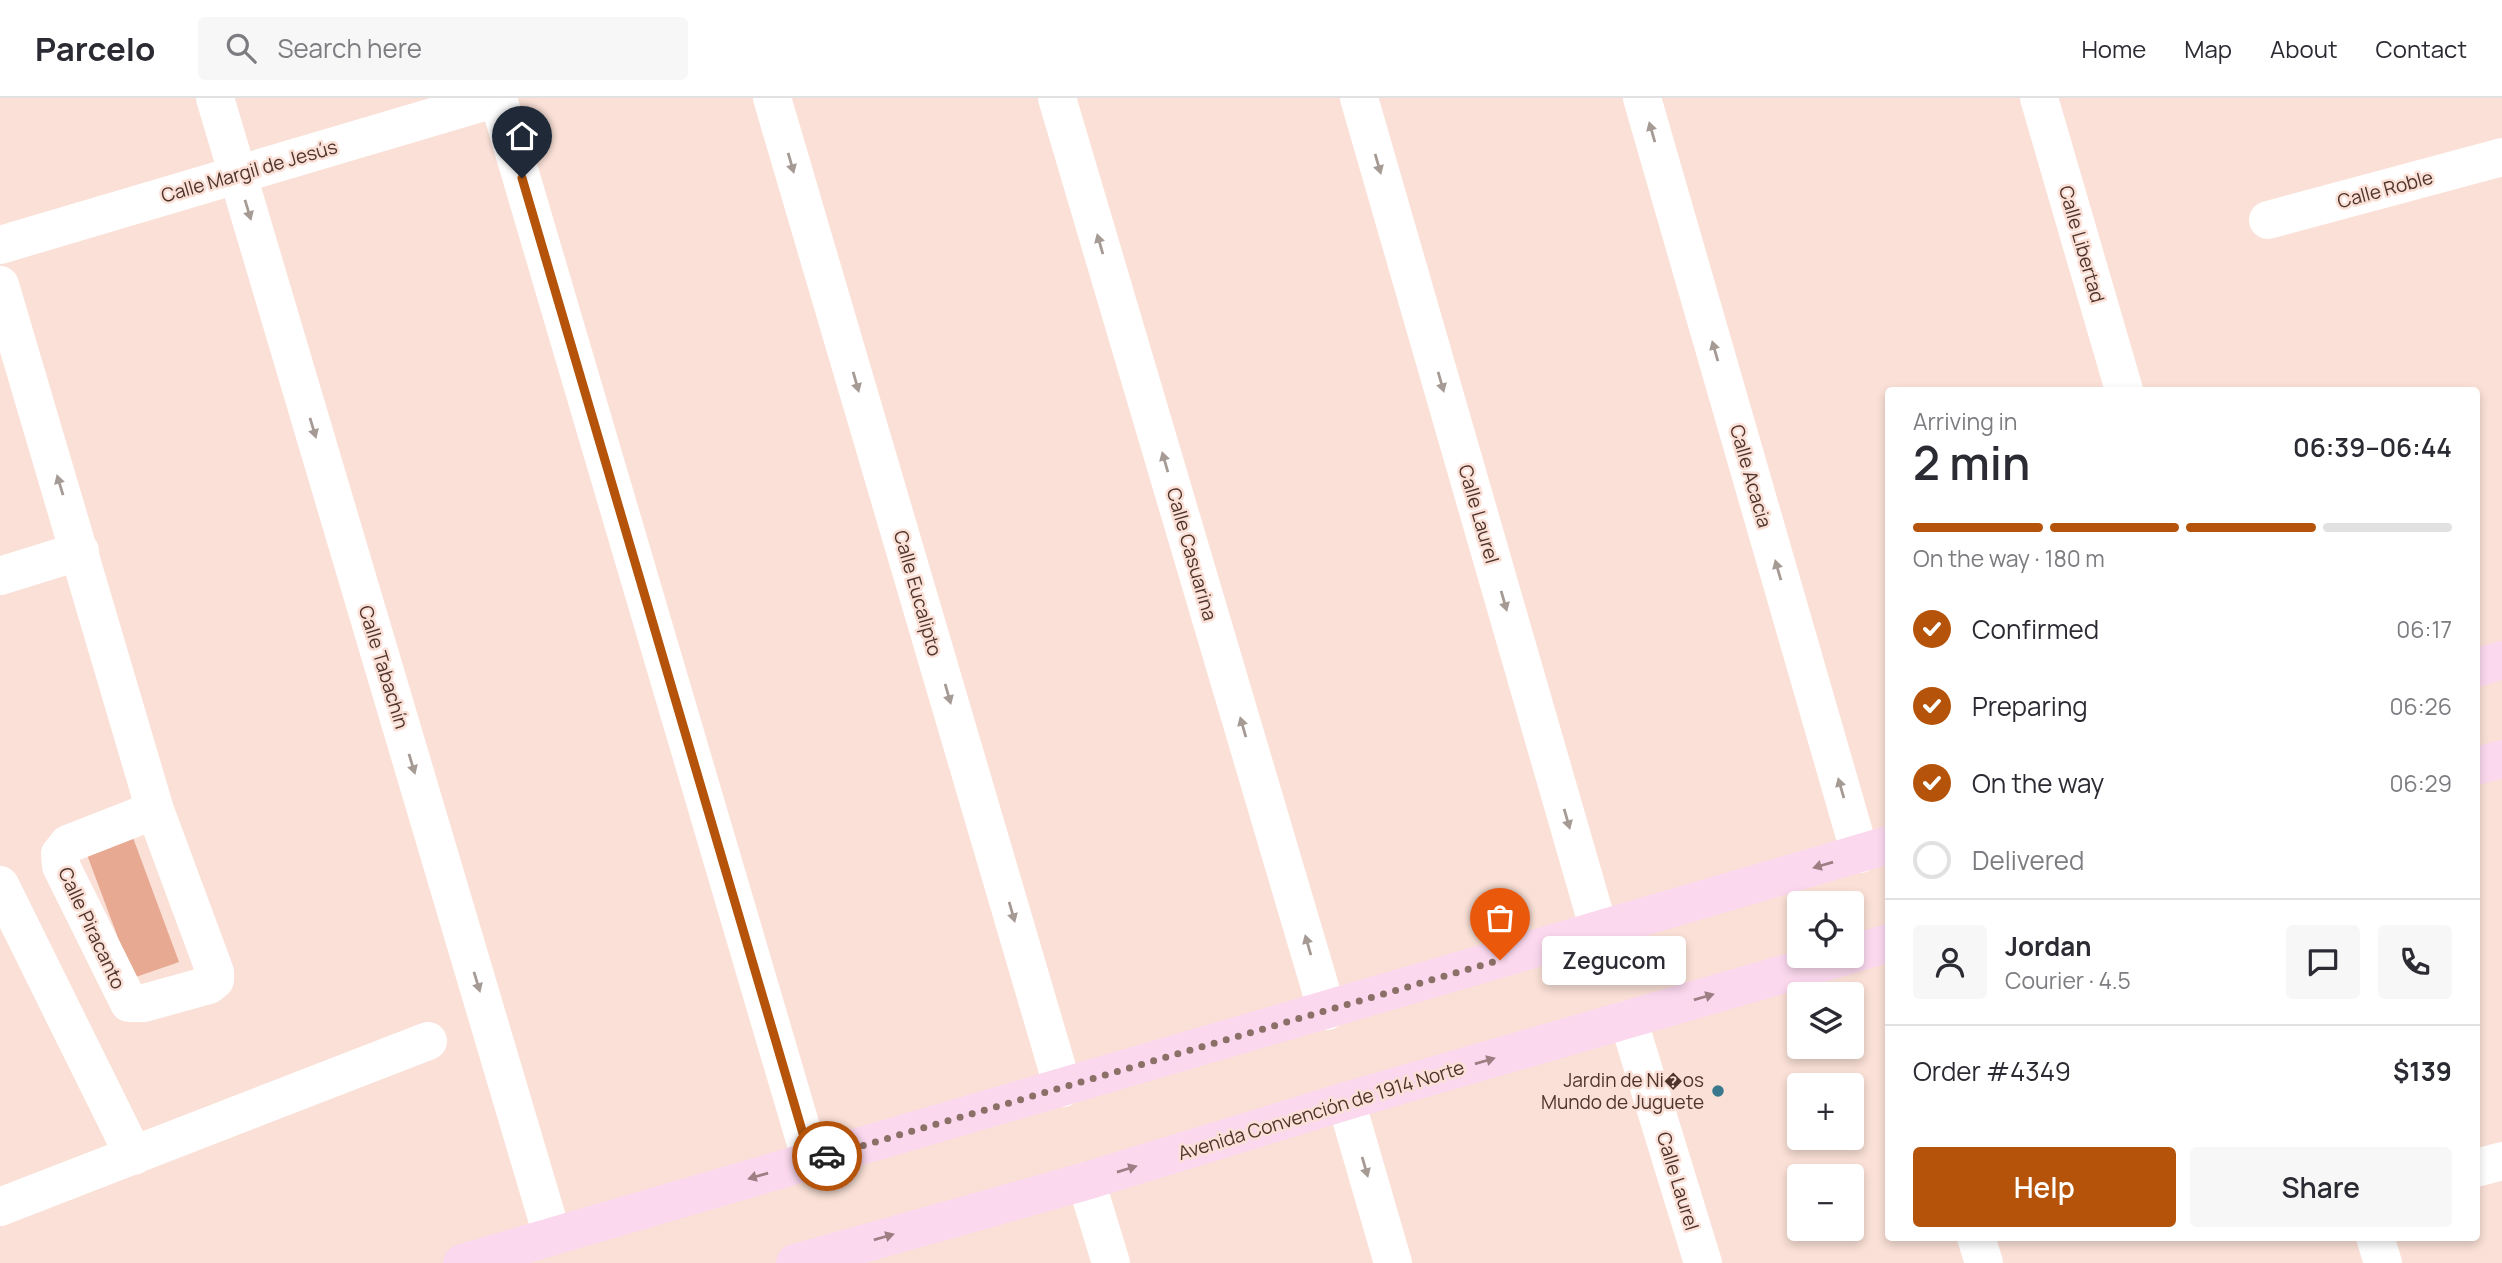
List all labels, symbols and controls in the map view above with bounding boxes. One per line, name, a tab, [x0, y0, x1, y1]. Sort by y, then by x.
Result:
search box	[198, 17, 688, 80]
text: Parcelo	[35, 26, 156, 71]
icon: search	[222, 29, 260, 67]
text: Search here	[278, 30, 422, 66]
text: Home	[2081, 32, 2146, 65]
text: Map	[2184, 32, 2232, 65]
text: About	[2270, 32, 2338, 65]
text: Contact	[2376, 32, 2467, 65]
pin	[492, 106, 552, 178]
icon: home	[503, 117, 541, 155]
one-way arrow	[1646, 122, 1656, 143]
street label: Calle Margil de Jesús	[158, 133, 340, 209]
one-way arrow	[787, 153, 797, 174]
one-way arrow	[1374, 153, 1384, 174]
street label: Calle Roble	[2334, 164, 2436, 214]
street label: Calle Libertad	[2053, 182, 2111, 306]
one-way arrow	[244, 200, 254, 221]
one-way arrow	[1095, 233, 1105, 254]
one-way arrow	[1709, 340, 1719, 361]
one-way arrow	[851, 371, 861, 392]
one-way arrow	[1437, 372, 1447, 393]
text: Arriving in	[1913, 405, 2018, 437]
one-way arrow	[308, 418, 318, 439]
street label: Calle Acacia	[1724, 421, 1778, 531]
text: 06:39–06:44	[2293, 429, 2452, 465]
text: 2 min	[1913, 431, 2030, 494]
one-way arrow	[1159, 451, 1169, 472]
street label: Calle Laurel	[1452, 462, 1506, 566]
one-way arrow	[55, 474, 65, 495]
street label: Calle Casuarina	[1161, 485, 1223, 623]
street label: Calle Eucalipto	[888, 527, 948, 659]
text: On the way · 180 m	[1913, 542, 2105, 574]
one-way arrow	[1772, 559, 1782, 580]
one-way arrow	[1500, 591, 1510, 612]
street label: Calle Tabachín	[353, 602, 415, 732]
icon: check	[1913, 610, 1951, 648]
text: Confirmed	[1972, 611, 2099, 647]
text: 06:17	[2396, 613, 2452, 645]
one-way arrow	[943, 684, 953, 705]
icon: check	[1913, 687, 1951, 725]
text: Preparing	[1972, 688, 2088, 724]
text: 06:26	[2389, 690, 2452, 722]
one-way arrow	[1238, 716, 1248, 737]
one-way arrow	[408, 754, 418, 775]
icon: check	[1913, 764, 1951, 802]
text: On the way	[1972, 765, 2104, 801]
text: 06:29	[2389, 767, 2452, 799]
one-way arrow	[1835, 777, 1845, 798]
one-way arrow	[1563, 809, 1573, 830]
text: Delivered	[1972, 842, 2084, 878]
one-way arrow	[1812, 860, 1833, 870]
street label: Calle Piracanto	[52, 863, 132, 993]
pin	[1470, 888, 1530, 960]
map controls	[1787, 891, 1864, 1241]
button: locate	[1787, 891, 1864, 968]
icon: bag	[1481, 899, 1519, 937]
one-way arrow	[1007, 902, 1017, 923]
button: person	[1913, 925, 1987, 999]
button: chat	[2286, 925, 2360, 999]
button: phone	[2378, 925, 2452, 999]
text: Jordan	[2005, 928, 2091, 964]
one-way arrow	[1302, 935, 1312, 956]
callout: Zegucom	[1542, 936, 1686, 984]
text: Zegucom	[1562, 944, 1666, 976]
text: Courier · 4.5	[2005, 964, 2131, 996]
one-way arrow	[473, 972, 483, 993]
button: layers	[1787, 982, 1864, 1059]
one-way arrow	[1693, 991, 1715, 1002]
text: Order #4349	[1913, 1053, 2071, 1089]
text: $139	[2393, 1053, 2452, 1089]
street label: Avenida Convención de 1914 Norte	[1175, 1054, 1467, 1166]
one-way arrow	[1475, 1055, 1496, 1065]
place label: Jardin de Ni�os Mundo de Juguete	[1541, 1067, 1704, 1115]
button: +	[1787, 1073, 1864, 1150]
marker: Jardin de Ni�os Mundo de Juguete	[1710, 1083, 1726, 1099]
courier	[792, 1121, 862, 1191]
street label: Calle Laurel	[1651, 1129, 1705, 1233]
icon: car	[808, 1137, 846, 1175]
button: Help	[1913, 1147, 2176, 1227]
button: Share	[2190, 1147, 2452, 1227]
one-way arrow	[1360, 1157, 1370, 1178]
one-way arrow	[1116, 1163, 1137, 1173]
button: −	[1787, 1164, 1864, 1241]
one-way arrow	[747, 1172, 768, 1182]
one-way arrow	[873, 1231, 895, 1242]

